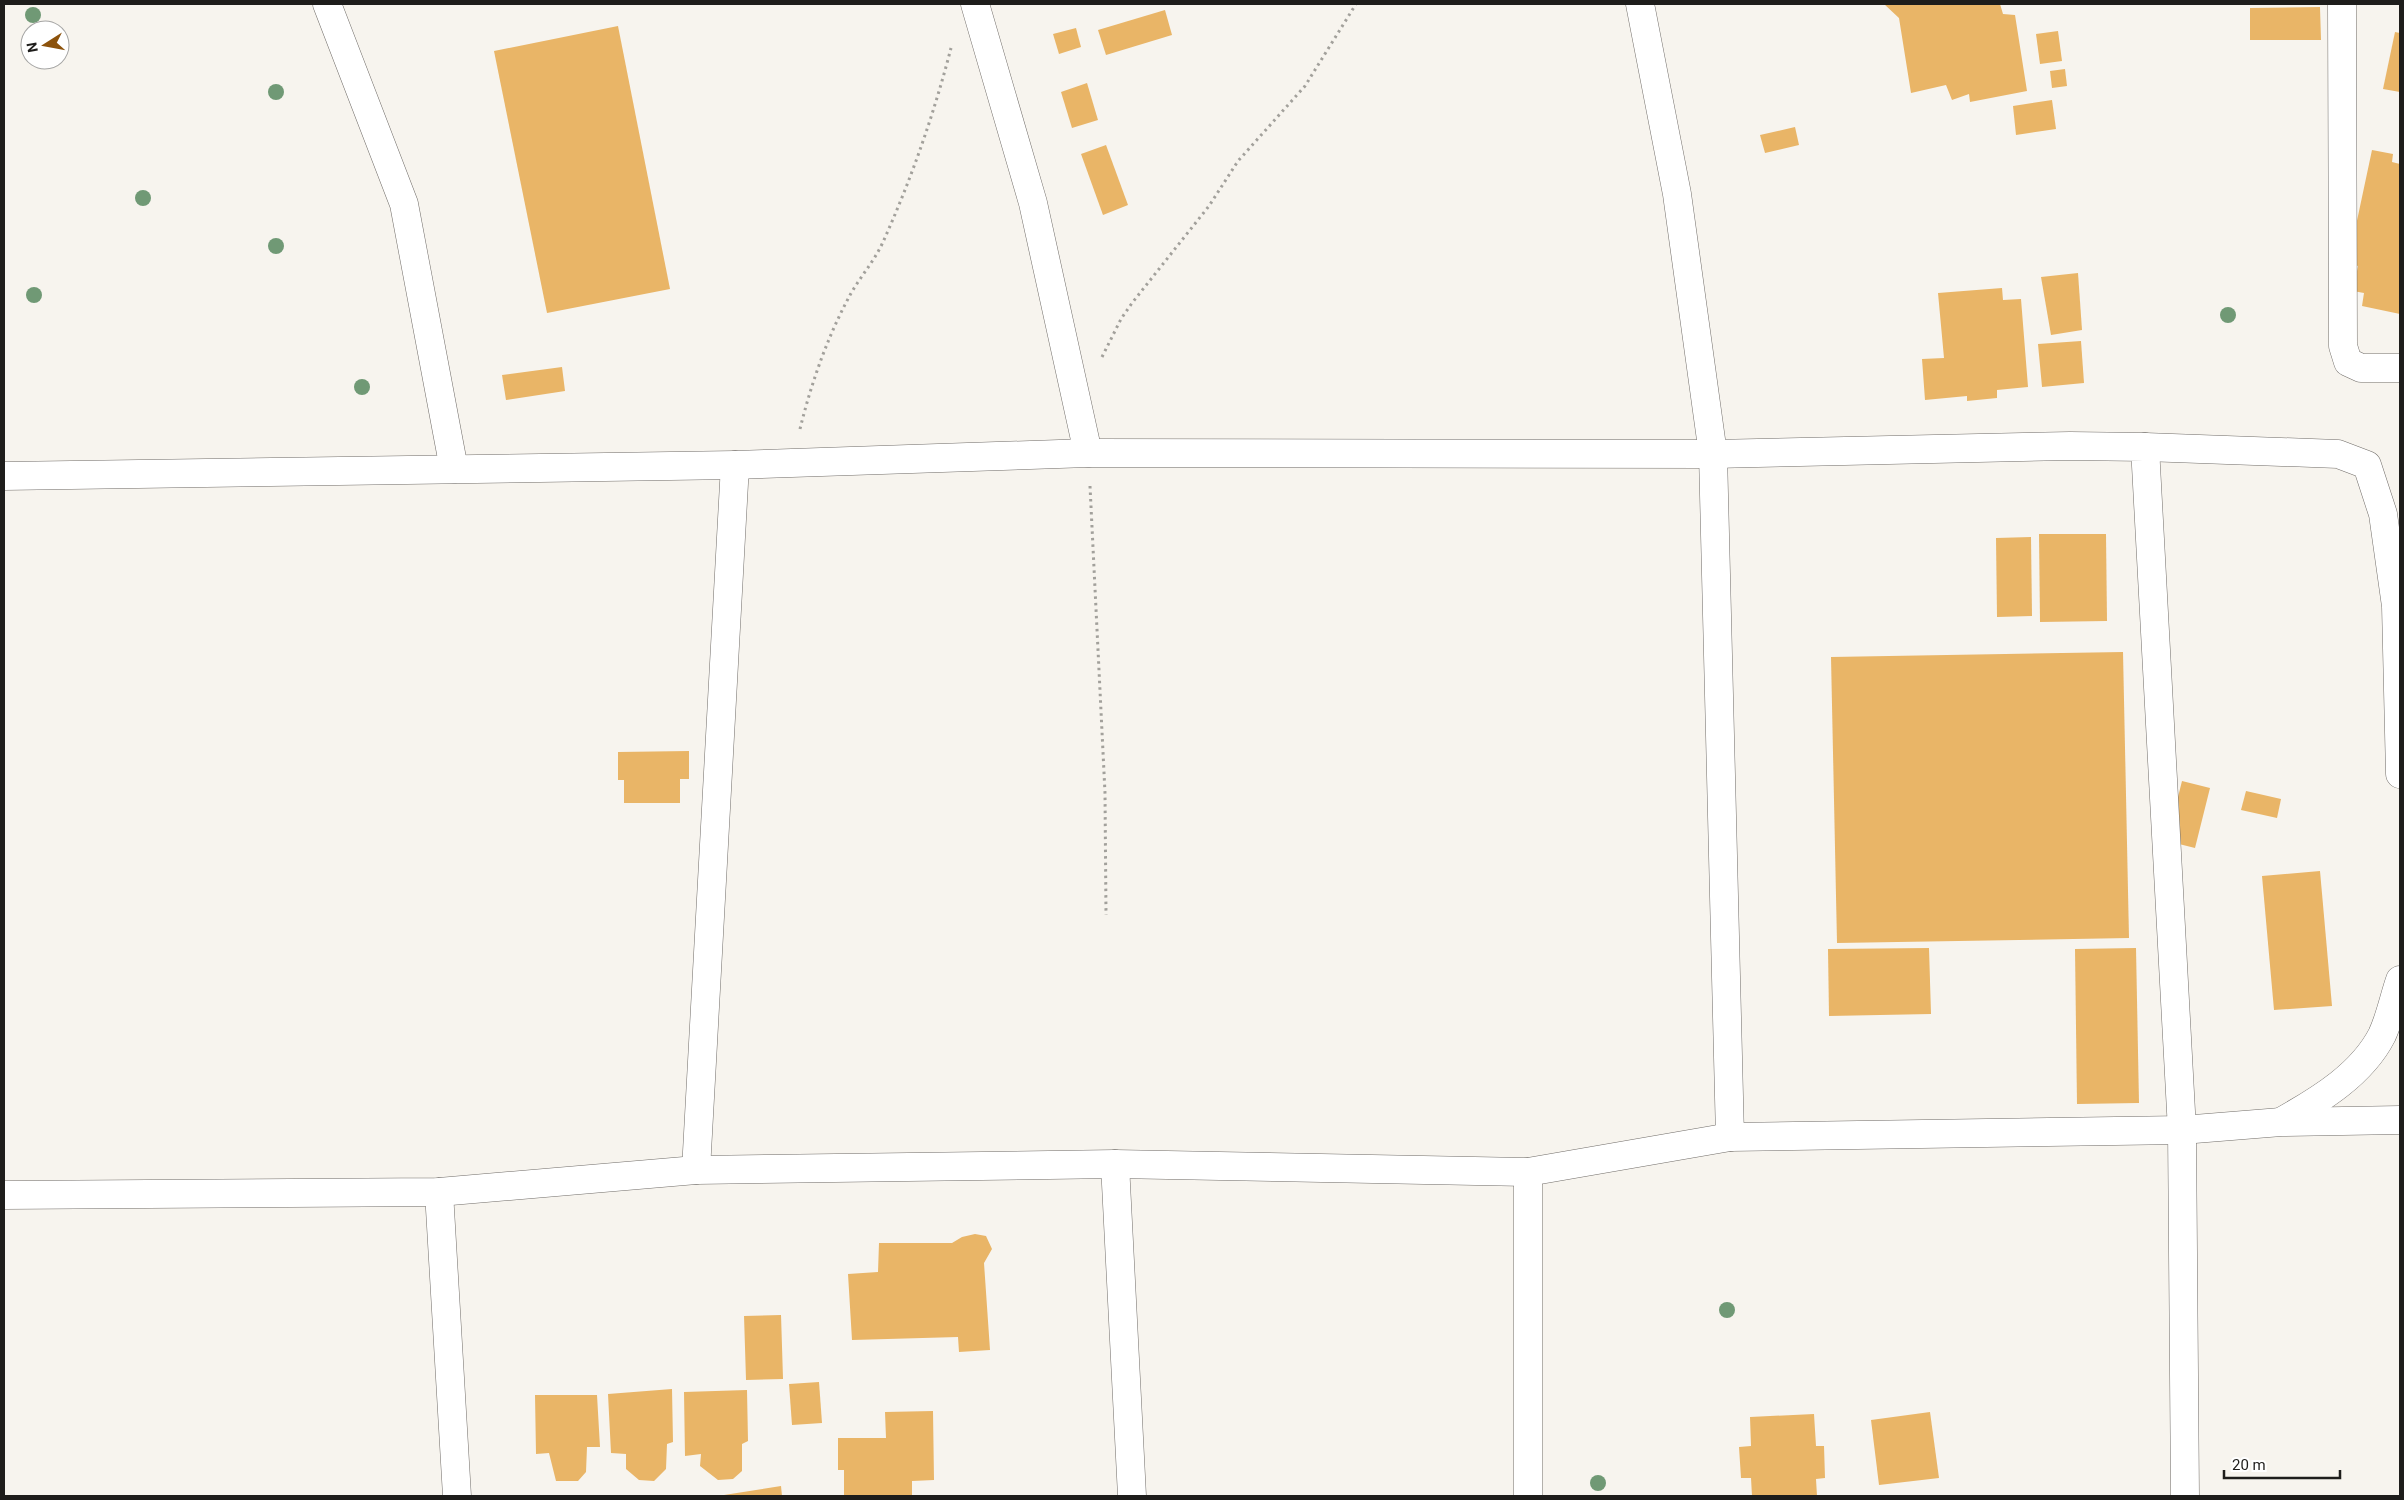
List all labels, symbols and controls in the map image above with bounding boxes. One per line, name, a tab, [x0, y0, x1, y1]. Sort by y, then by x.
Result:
north arrow	[20, 20, 70, 70]
text: N	[23, 41, 41, 54]
scale bar	[2224, 1448, 2340, 1480]
text: 20 m	[2232, 1456, 2266, 1474]

